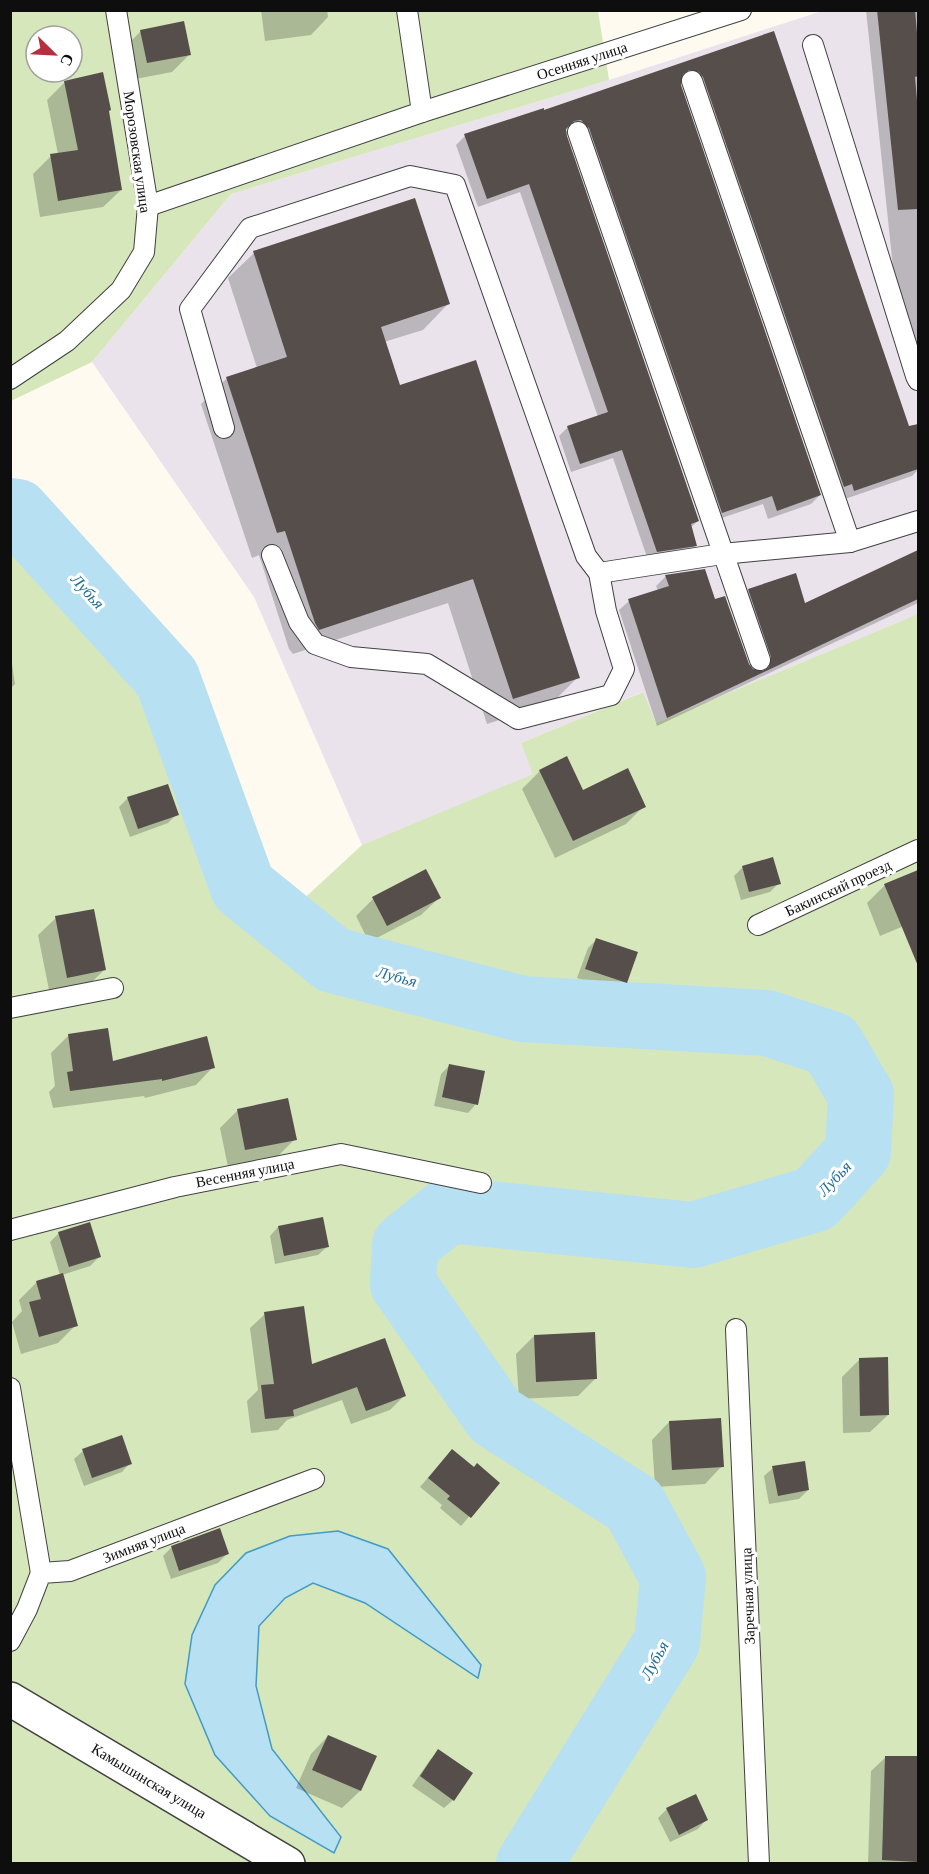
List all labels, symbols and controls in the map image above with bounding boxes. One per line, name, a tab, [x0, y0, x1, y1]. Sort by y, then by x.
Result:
north arrow	[24, 24, 84, 84]
street label: Осенняя улица	[535, 39, 630, 83]
text: С	[57, 51, 77, 69]
street label: Морозовская улица	[121, 90, 154, 214]
water label: Лубья	[66, 570, 108, 613]
street label: Бакинский проезд	[783, 856, 894, 920]
water label: Лубья	[374, 963, 419, 991]
street label: Весенняя улица	[194, 1156, 296, 1190]
water label: Лубья	[814, 1158, 855, 1200]
street label: Зимняя улица	[101, 1520, 188, 1566]
street label: Заречная улица	[738, 1547, 758, 1645]
water label: Лубья	[637, 1638, 673, 1684]
street label: Камышинская улица	[89, 1740, 209, 1822]

